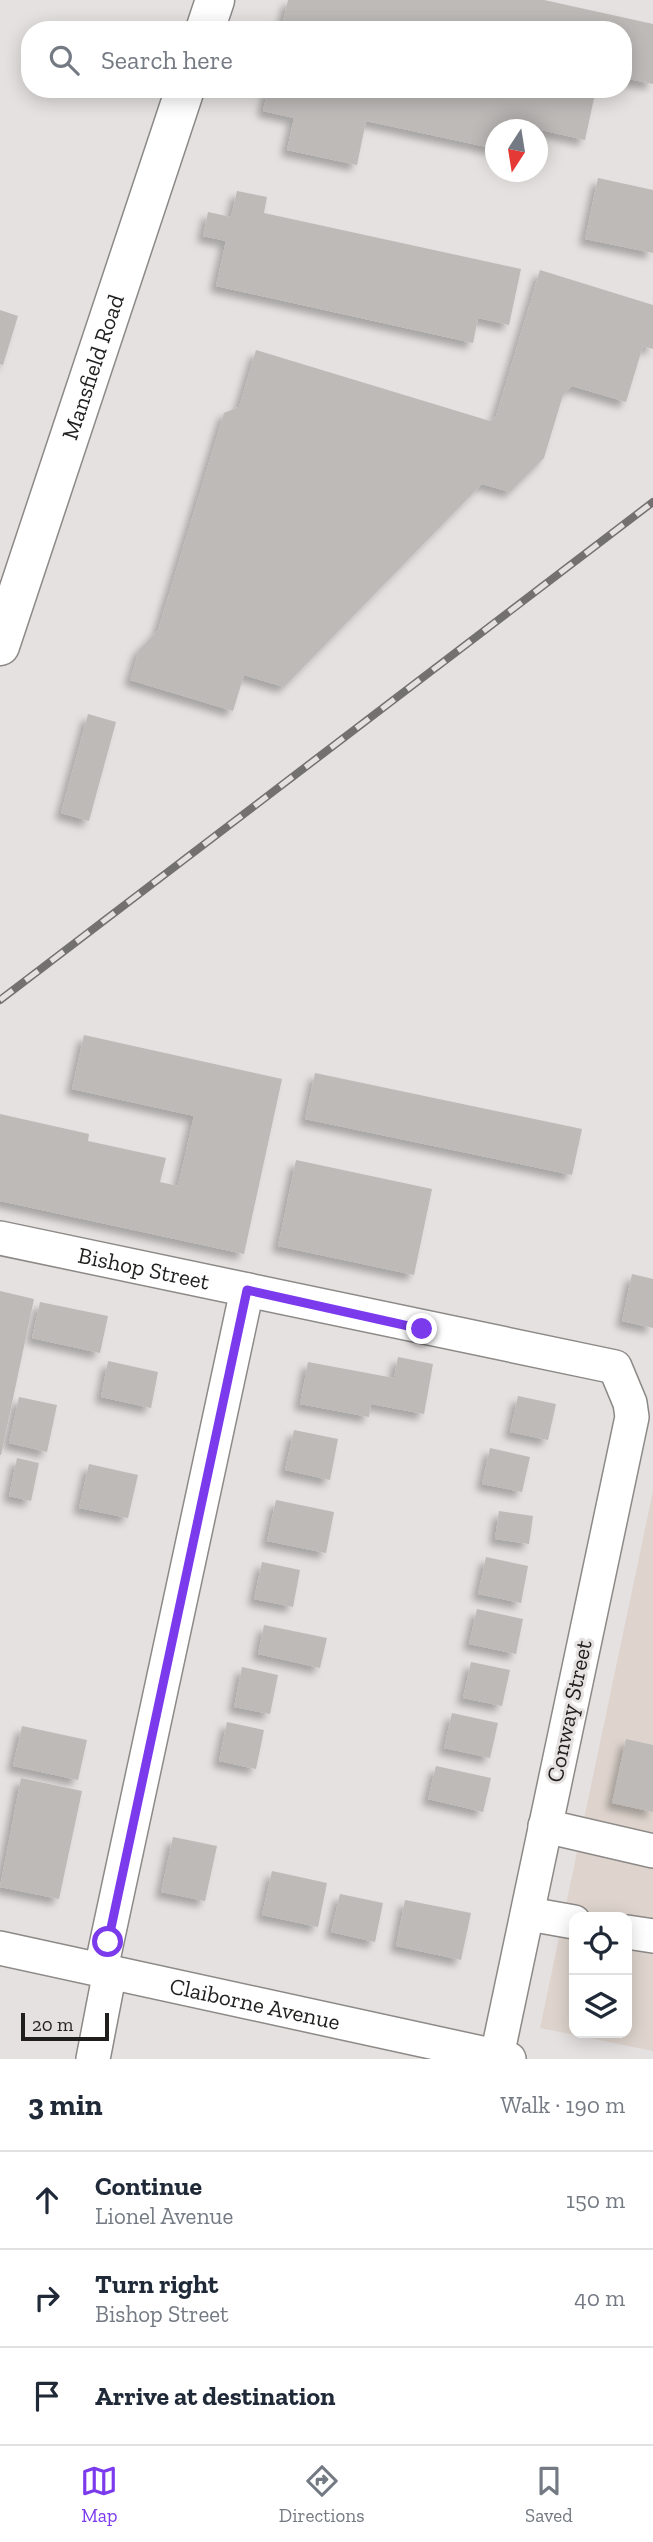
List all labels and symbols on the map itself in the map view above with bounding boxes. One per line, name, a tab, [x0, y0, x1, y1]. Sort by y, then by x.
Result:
north arrow	[485, 119, 548, 182]
street label: Mansfield Road	[55, 290, 130, 443]
street label: Bishop Street	[76, 1241, 213, 1296]
route end	[406, 1313, 437, 1344]
street label: Conway Street	[540, 1637, 598, 1785]
route start	[92, 1926, 123, 1957]
street label: Claiborne Avenue	[167, 1971, 343, 2036]
scale bar	[21, 2010, 108, 2042]

